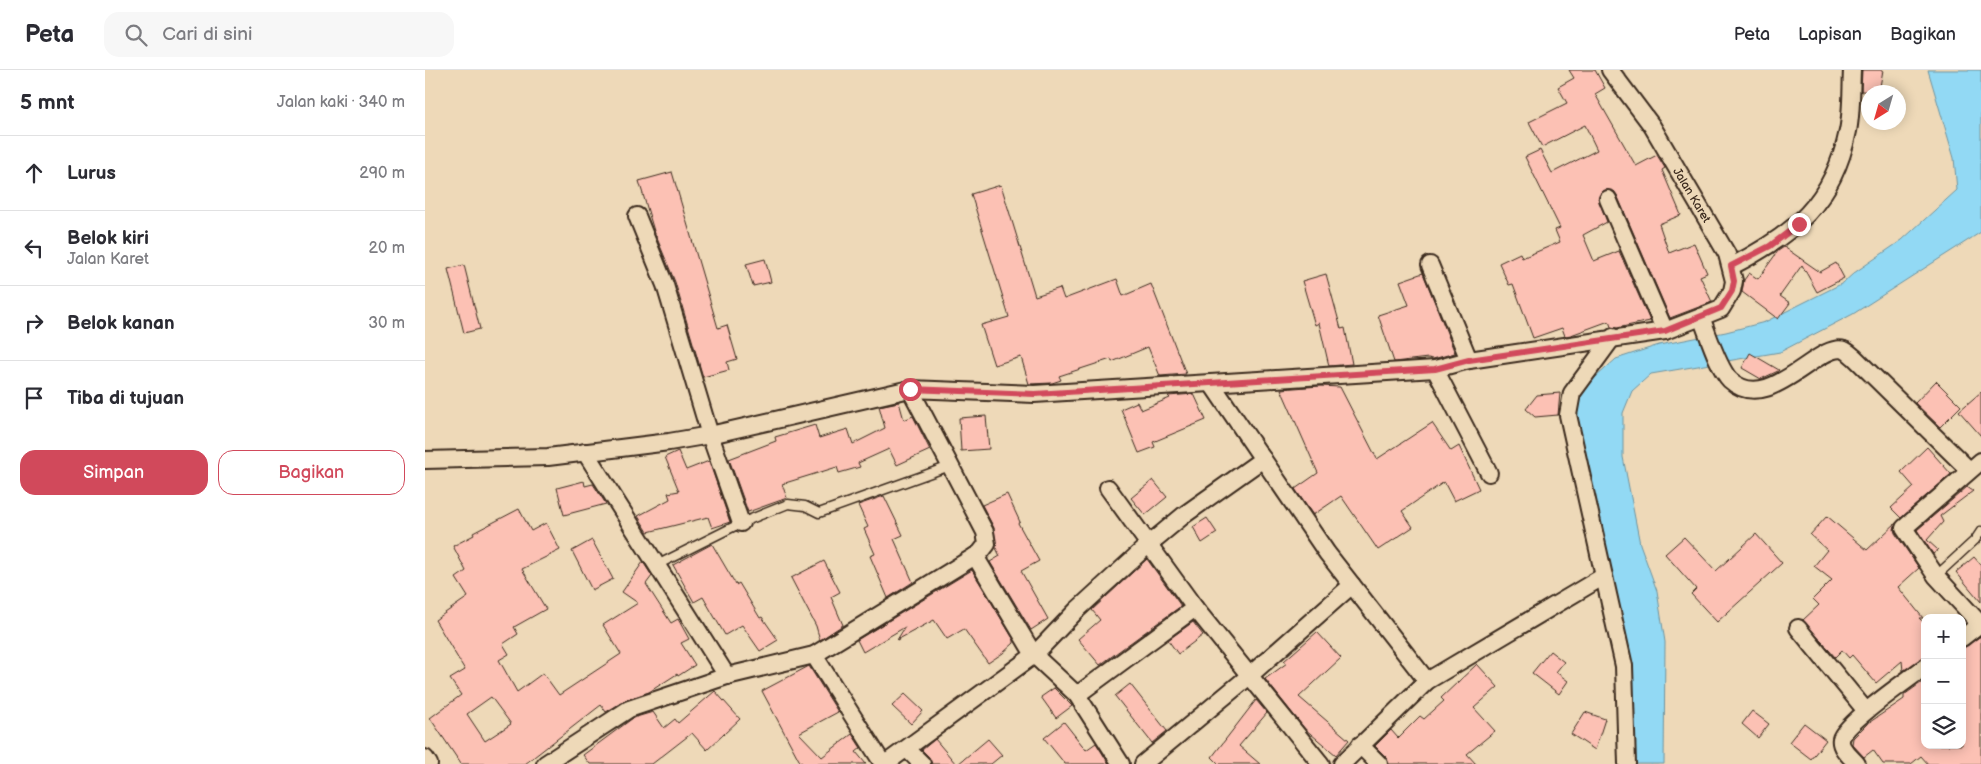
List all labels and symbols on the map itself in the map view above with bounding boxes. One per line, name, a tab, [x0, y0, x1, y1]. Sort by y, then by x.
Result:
north arrow	[1861, 85, 1906, 130]
street label: Jalan Karet	[1669, 165, 1714, 226]
route end	[1788, 213, 1811, 236]
route start	[899, 378, 922, 401]

